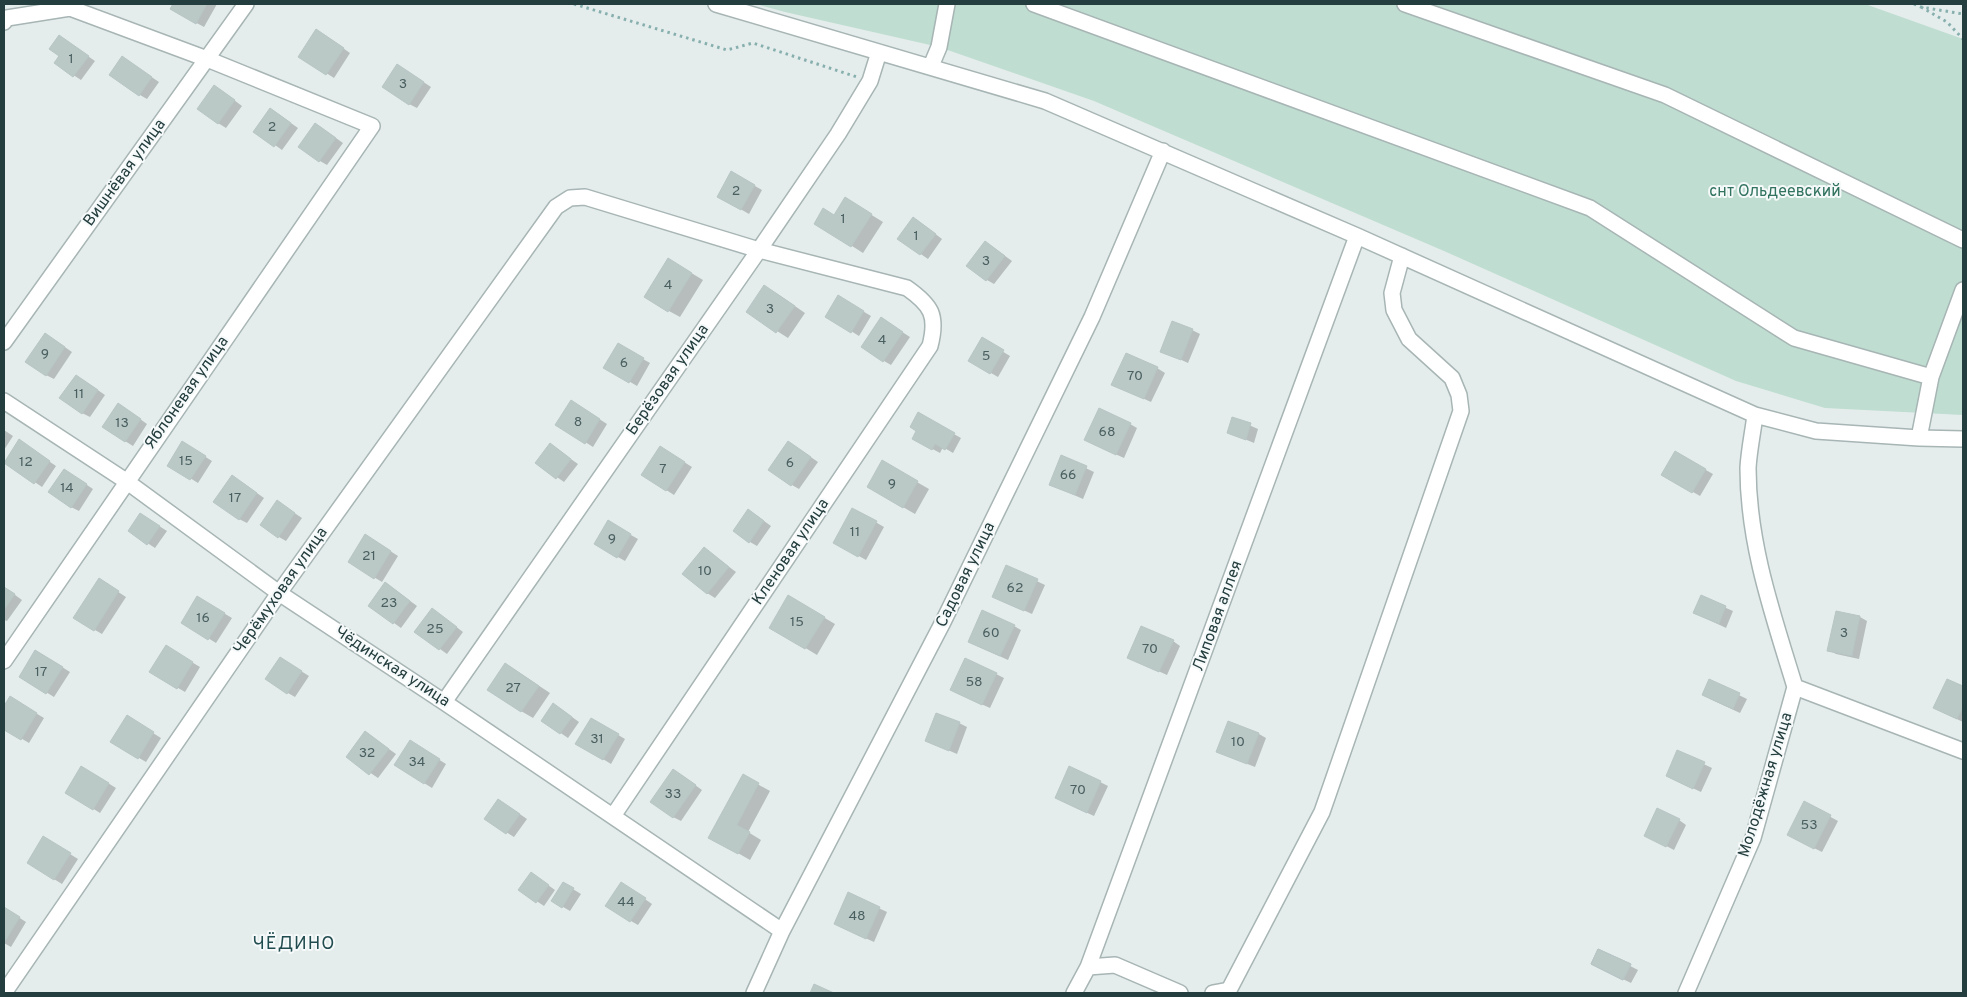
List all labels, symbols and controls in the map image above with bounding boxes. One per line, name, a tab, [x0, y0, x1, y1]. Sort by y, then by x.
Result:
house number: 1	[68, 51, 74, 68]
house number: 3	[399, 76, 407, 93]
street label: Вишнёвая улица	[79, 115, 171, 231]
house number: 2	[268, 119, 276, 136]
park label: снт Ольдеевский	[1709, 182, 1841, 202]
house number: 2	[732, 183, 740, 200]
house number: 1	[840, 211, 846, 228]
house number: 1	[913, 228, 919, 245]
house number: 3	[982, 253, 990, 270]
house number: 4	[664, 277, 672, 294]
house number: 3	[766, 301, 774, 318]
street label: Берёзовая улица	[622, 321, 714, 439]
street label: Яблоневая улица	[140, 332, 234, 454]
house number: 4	[878, 332, 886, 349]
house number: 9	[41, 346, 49, 363]
house number: 5	[982, 348, 990, 365]
house number: 6	[620, 355, 628, 372]
house number: 70	[1127, 368, 1143, 385]
house number: 11	[74, 386, 84, 403]
house number: 8	[574, 414, 582, 431]
house number: 13	[115, 415, 129, 432]
house number: 68	[1099, 424, 1115, 441]
house number: 15	[179, 453, 193, 470]
house number: 12	[19, 454, 33, 471]
house number: 6	[786, 455, 794, 472]
house number: 7	[659, 461, 667, 478]
house number: 66	[1060, 467, 1076, 484]
house number: 9	[888, 476, 896, 493]
house number: 14	[60, 480, 74, 497]
house number: 17	[229, 490, 241, 507]
street label: Кленовая улица	[748, 495, 834, 609]
street label: Садовая улица	[932, 519, 1000, 631]
street label: Черёмуховая улица	[230, 524, 332, 658]
house number: 11	[850, 524, 860, 541]
house number: 9	[608, 531, 616, 548]
house number: 21	[362, 548, 376, 565]
street label: Липовая аллея	[1189, 558, 1247, 674]
house number: 10	[698, 563, 712, 580]
house number: 62	[1007, 580, 1023, 597]
house number: 23	[381, 595, 398, 612]
house number: 16	[196, 610, 210, 627]
house number: 15	[790, 614, 804, 631]
house number: 25	[426, 621, 444, 638]
street label: Чёдинская улица	[330, 622, 454, 712]
house number: 60	[982, 625, 1000, 642]
house number: 3	[1840, 625, 1848, 642]
house number: 70	[1142, 641, 1158, 658]
house number: 17	[35, 664, 47, 681]
house number: 58	[965, 674, 983, 691]
house number: 27	[505, 680, 521, 697]
street label: Молодёжная улица	[1734, 710, 1798, 860]
house number: 31	[590, 731, 604, 748]
house number: 10	[1231, 734, 1245, 751]
house number: 32	[359, 745, 375, 762]
house number: 34	[408, 754, 426, 771]
house number: 70	[1070, 782, 1086, 799]
house number: 33	[665, 786, 681, 803]
house number: 53	[1800, 817, 1818, 834]
house number: 44	[617, 894, 635, 911]
house number: 48	[848, 908, 866, 925]
district label: ЧЁДИНО	[253, 931, 335, 956]

